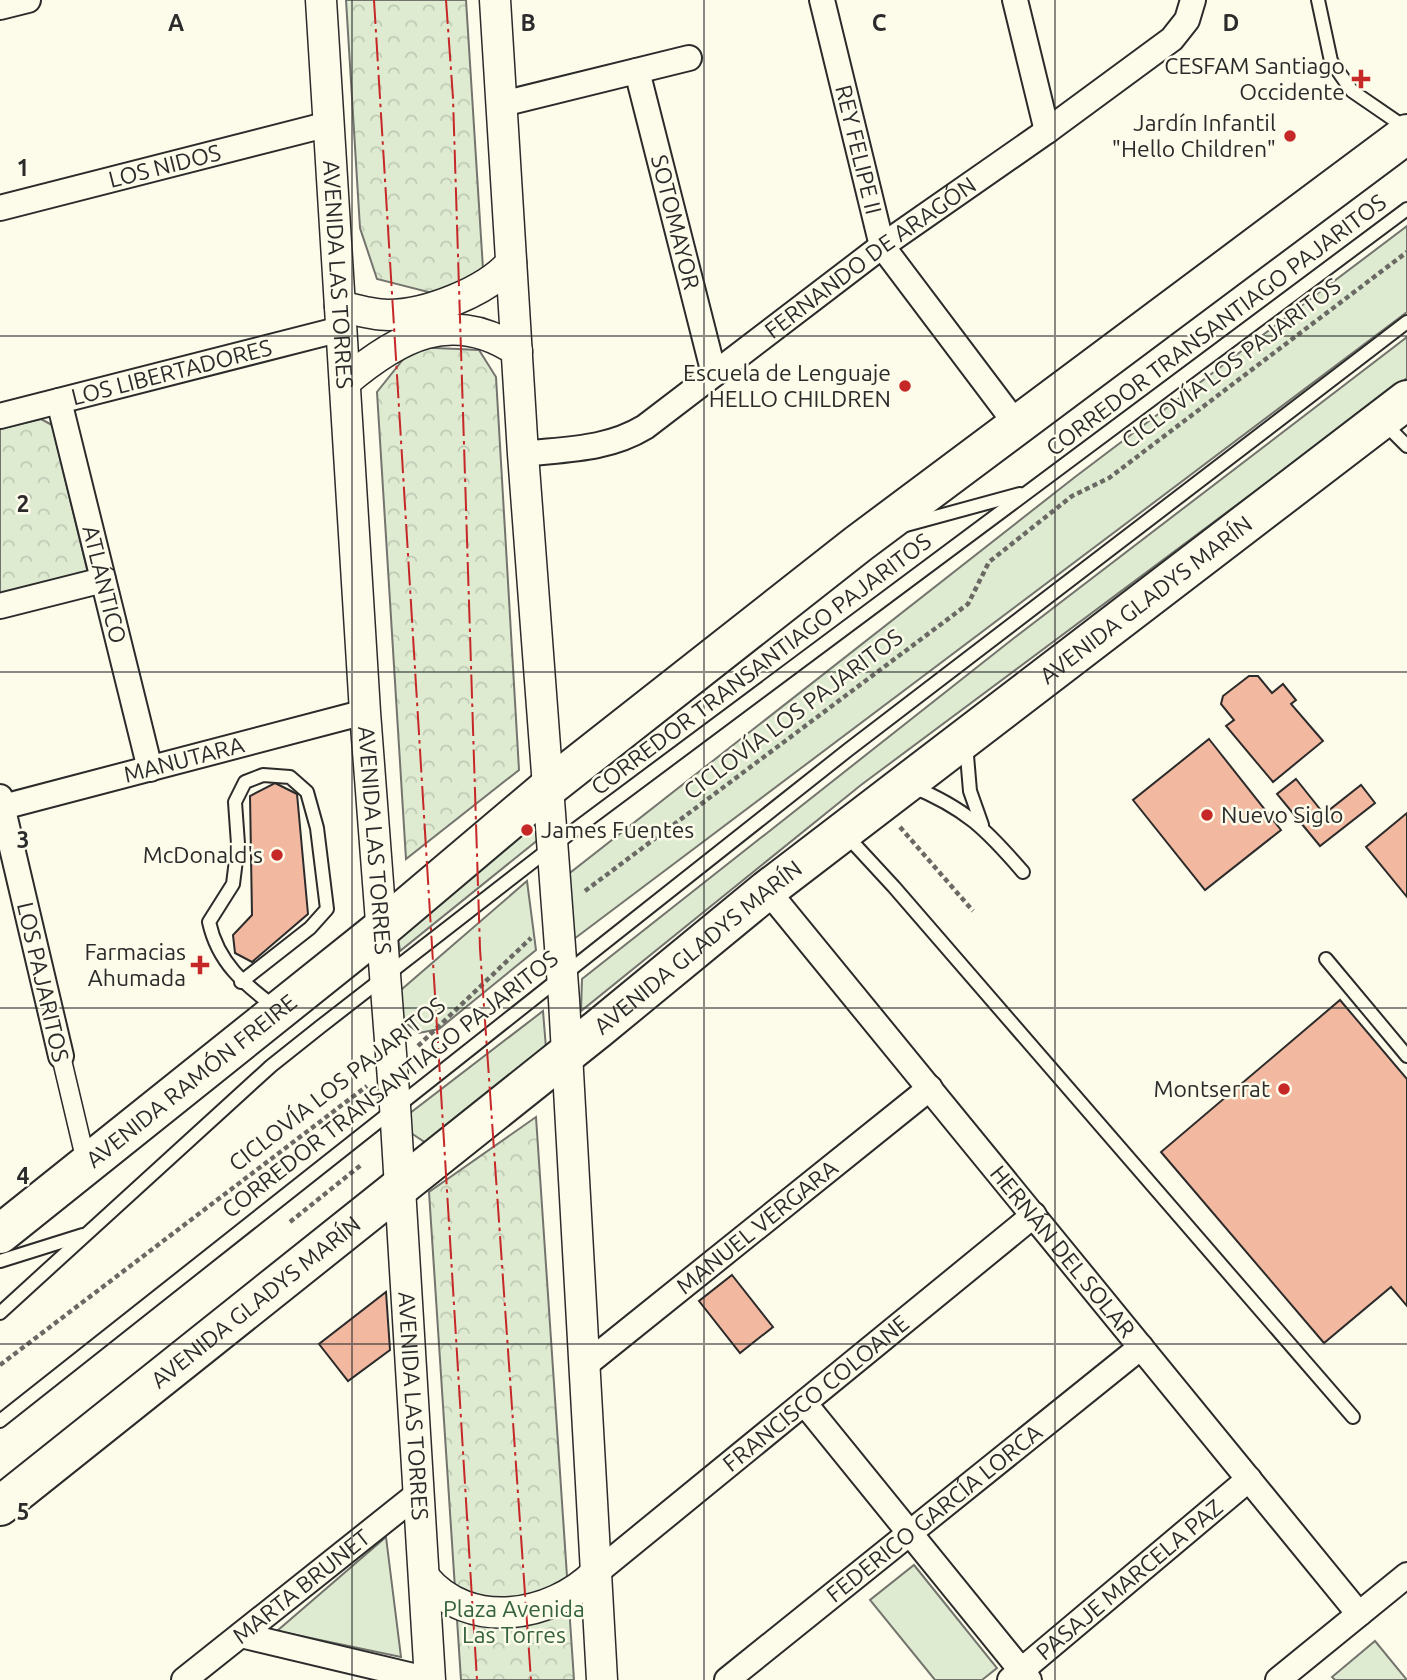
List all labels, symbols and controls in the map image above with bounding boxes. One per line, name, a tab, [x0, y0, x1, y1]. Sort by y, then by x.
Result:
text: A	[168, 10, 184, 35]
text: B	[520, 10, 536, 35]
text: C	[872, 10, 887, 35]
text: D	[1223, 10, 1239, 35]
place label: CESFAM Santiago Occidente	[1164, 53, 1345, 104]
marker: CESFAM Santiago Occidente	[1351, 69, 1371, 89]
street label: REY FELIPE II	[831, 82, 887, 217]
place label: Jardín Infantil "Hello Children"	[1112, 110, 1276, 161]
marker: Jardín Infantil "Hello Children"	[1282, 128, 1298, 144]
street label: LOS NIDOS	[106, 139, 223, 192]
street label: SOTOMAYOR	[647, 152, 705, 292]
text: 1	[17, 155, 29, 180]
street label: AVENIDA LAS TORRES	[319, 159, 358, 389]
street label: FERNANDO DE ARAGÓN	[760, 172, 980, 343]
street label: CORREDOR TRANSANTIAGO PAJARITOS	[1041, 189, 1390, 461]
street label: CICLOVÍA LOS PAJARITOS	[1116, 272, 1345, 453]
street label: LOS LIBERTADORES	[69, 334, 274, 409]
place label: Escuela de Lenguaje HELLO CHILDREN	[683, 360, 891, 411]
marker: Escuela de Lenguaje HELLO CHILDREN	[897, 378, 913, 394]
text: 2	[17, 491, 29, 516]
street label: AVENIDA GLADYS MARÍN	[1035, 510, 1257, 689]
street label: ATLÁNTICO	[78, 523, 131, 646]
street label: CORREDOR TRANSANTIAGO PAJARITOS	[586, 528, 935, 800]
street label: CICLOVÍA LOS PAJARITOS	[678, 623, 907, 804]
street label: AVENIDA LAS TORRES	[354, 725, 396, 955]
street label: MANUTARA	[121, 731, 247, 787]
place label: Nuevo Siglo	[1221, 802, 1344, 827]
marker: Nuevo Siglo	[1199, 807, 1215, 823]
place label: James Fuentes	[541, 817, 694, 842]
marker: James Fuentes	[519, 822, 535, 838]
text: 3	[17, 827, 29, 852]
place label: McDonald's	[143, 842, 263, 867]
marker: McDonald's	[269, 847, 285, 863]
street label: AVENIDA GLADYS MARÍN	[589, 855, 806, 1039]
street label: LOS PAJARITOS	[13, 900, 74, 1064]
place label: Farmacias Ahumada	[84, 939, 186, 990]
street label: CORREDOR TRANSANTIAGO PAJARITOS	[217, 945, 562, 1222]
marker: Farmacias Ahumada	[192, 957, 208, 973]
street label: AVENIDA RAMÓN FREIRE	[81, 989, 301, 1172]
street label: CICLOVÍA LOS PAJARITOS	[223, 991, 449, 1176]
place label: Montserrat	[1153, 1076, 1270, 1101]
marker: Montserrat	[1276, 1081, 1292, 1097]
street label: MANUEL VERGARA	[671, 1155, 842, 1299]
street label: HERNÁN DEL SOLAR	[986, 1160, 1140, 1342]
text: 4	[17, 1163, 30, 1188]
street label: AVENIDA GLADYS MARÍN	[146, 1211, 365, 1393]
street label: AVENIDA LAS TORRES	[394, 1291, 433, 1521]
street label: FRANCISCO COLOANE	[718, 1310, 913, 1476]
street label: FEDERICO GARCÍA LORCA	[821, 1419, 1046, 1607]
street label: PASAJE MARCELA PAZ	[1031, 1494, 1227, 1664]
text: 5	[17, 1499, 29, 1524]
street label: MARTA BRUNET	[228, 1524, 375, 1648]
park label: Plaza Avenida Las Torres	[443, 1596, 585, 1647]

